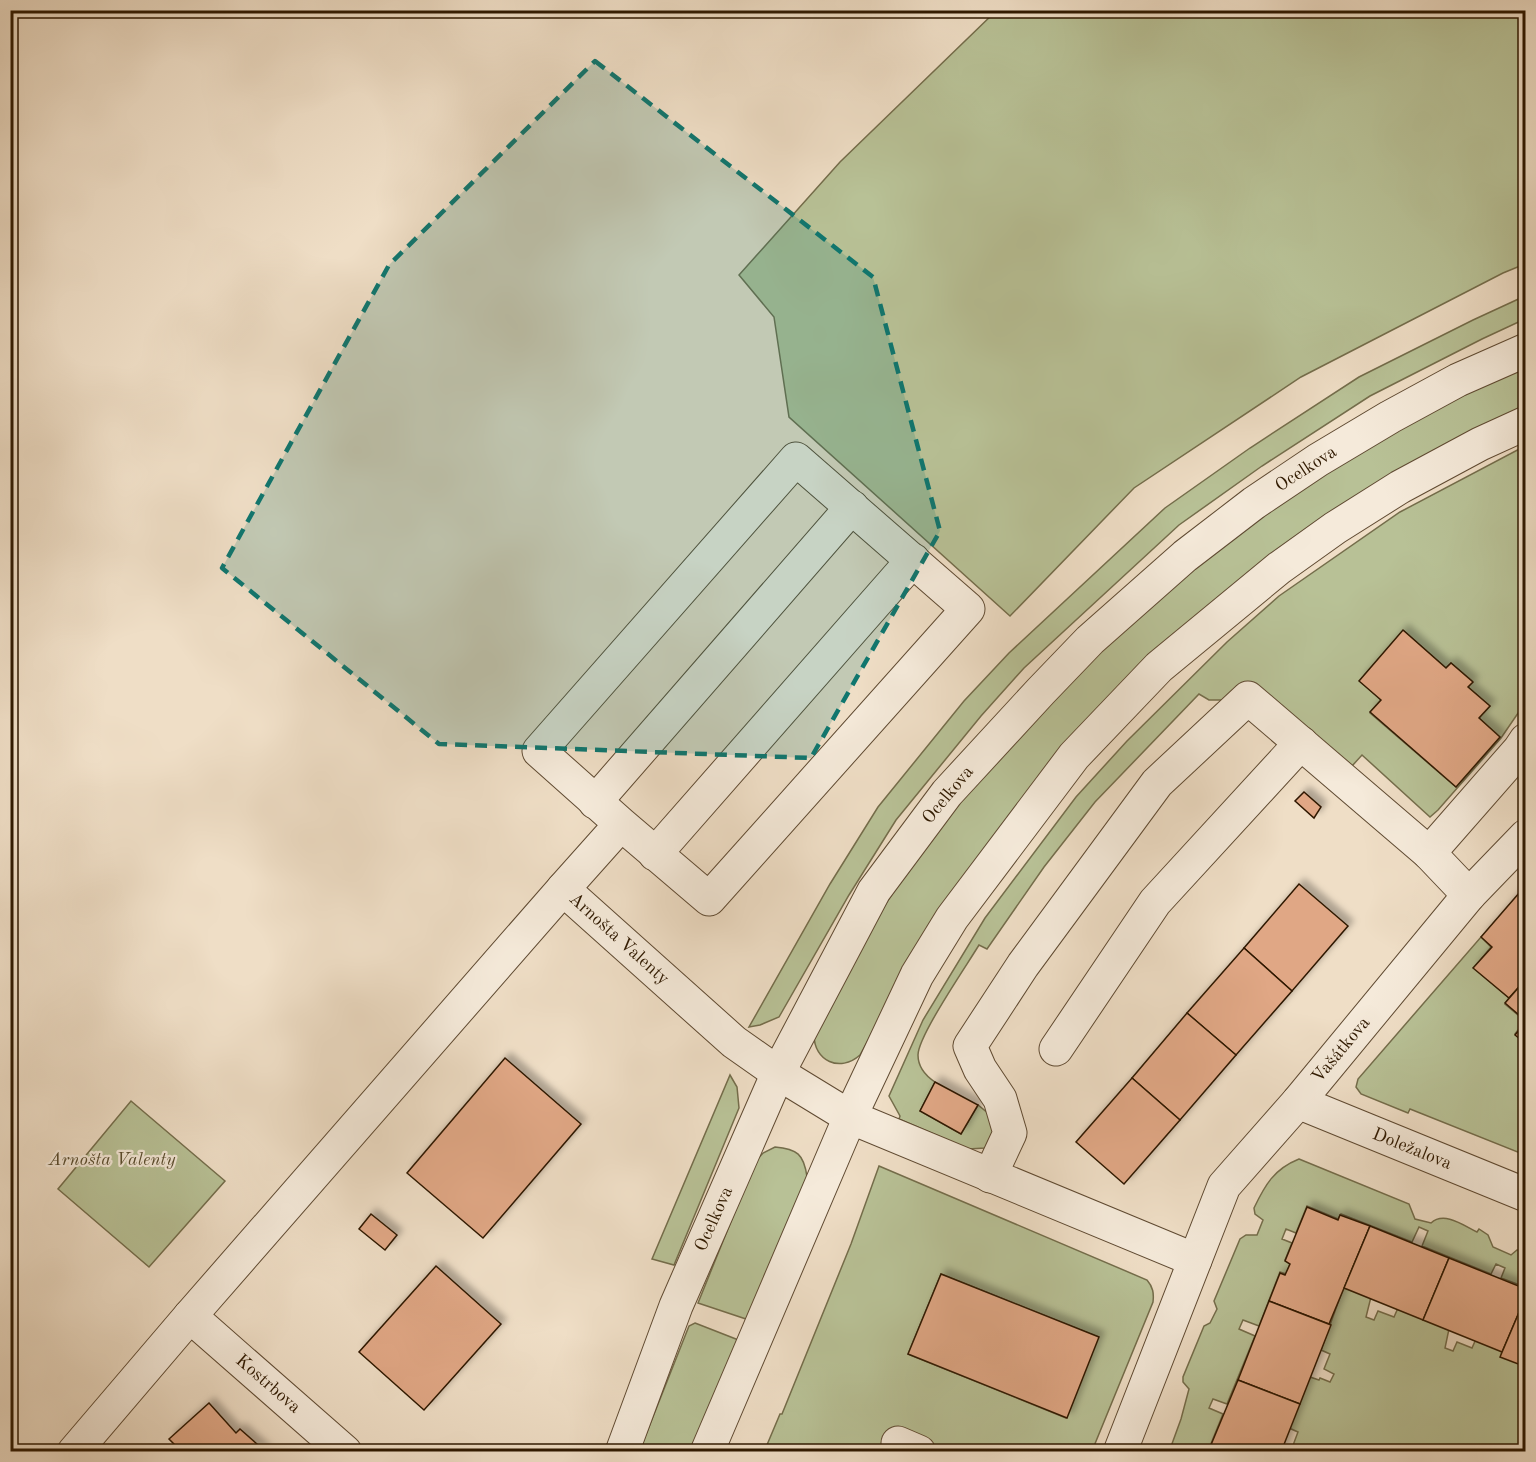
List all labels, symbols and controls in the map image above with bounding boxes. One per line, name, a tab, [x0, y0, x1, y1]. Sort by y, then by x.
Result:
street label: Ocelkova	[1272, 443, 1340, 495]
street label: Ocelkova	[919, 763, 977, 827]
street label: Arnošta Valenty	[565, 890, 673, 989]
street label: Vašátkova	[1308, 1014, 1374, 1086]
street label: Doležalova	[1370, 1125, 1454, 1173]
park label: Arnošta Valenty	[47, 1151, 176, 1169]
street label: Ocelkova	[692, 1184, 736, 1254]
street label: Kostrbova	[232, 1351, 304, 1417]

